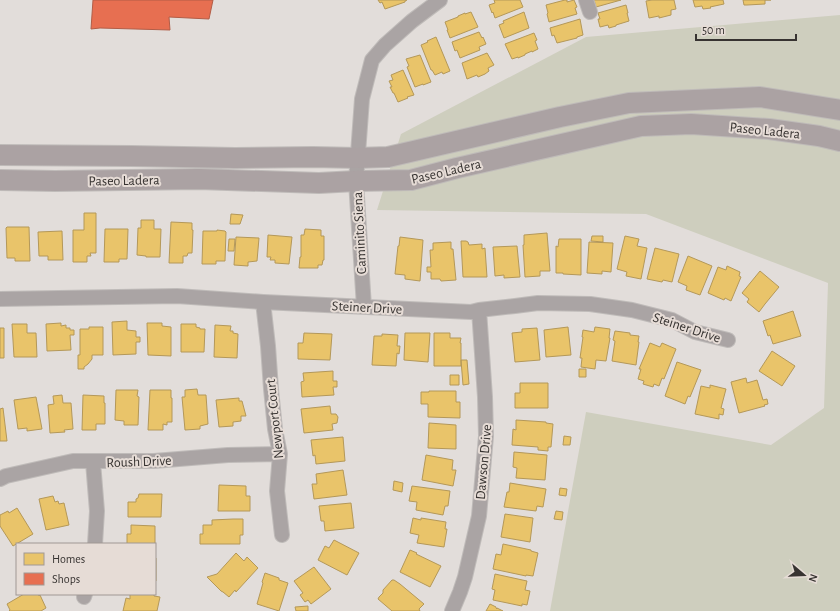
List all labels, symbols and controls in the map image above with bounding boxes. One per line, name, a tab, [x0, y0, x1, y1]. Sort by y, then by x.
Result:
scale bar	[696, 16, 796, 42]
text: 50 m	[702, 24, 725, 36]
street label: Paseo Ladera	[729, 120, 801, 142]
street label: Paseo Ladera	[410, 157, 483, 187]
street label: Paseo Ladera	[88, 173, 160, 189]
street label: Caminito Siena	[351, 191, 369, 274]
street label: Steiner Drive	[331, 299, 402, 317]
street label: Steiner Drive	[651, 310, 722, 345]
street label: Newport Court	[264, 378, 286, 460]
street label: Dawson Drive	[474, 424, 494, 500]
street label: Roush Drive	[106, 454, 172, 470]
legend	[16, 543, 156, 595]
text: Homes	[52, 553, 85, 565]
north arrow	[784, 555, 824, 595]
text: Shops	[52, 573, 80, 585]
text: N	[807, 573, 819, 584]

